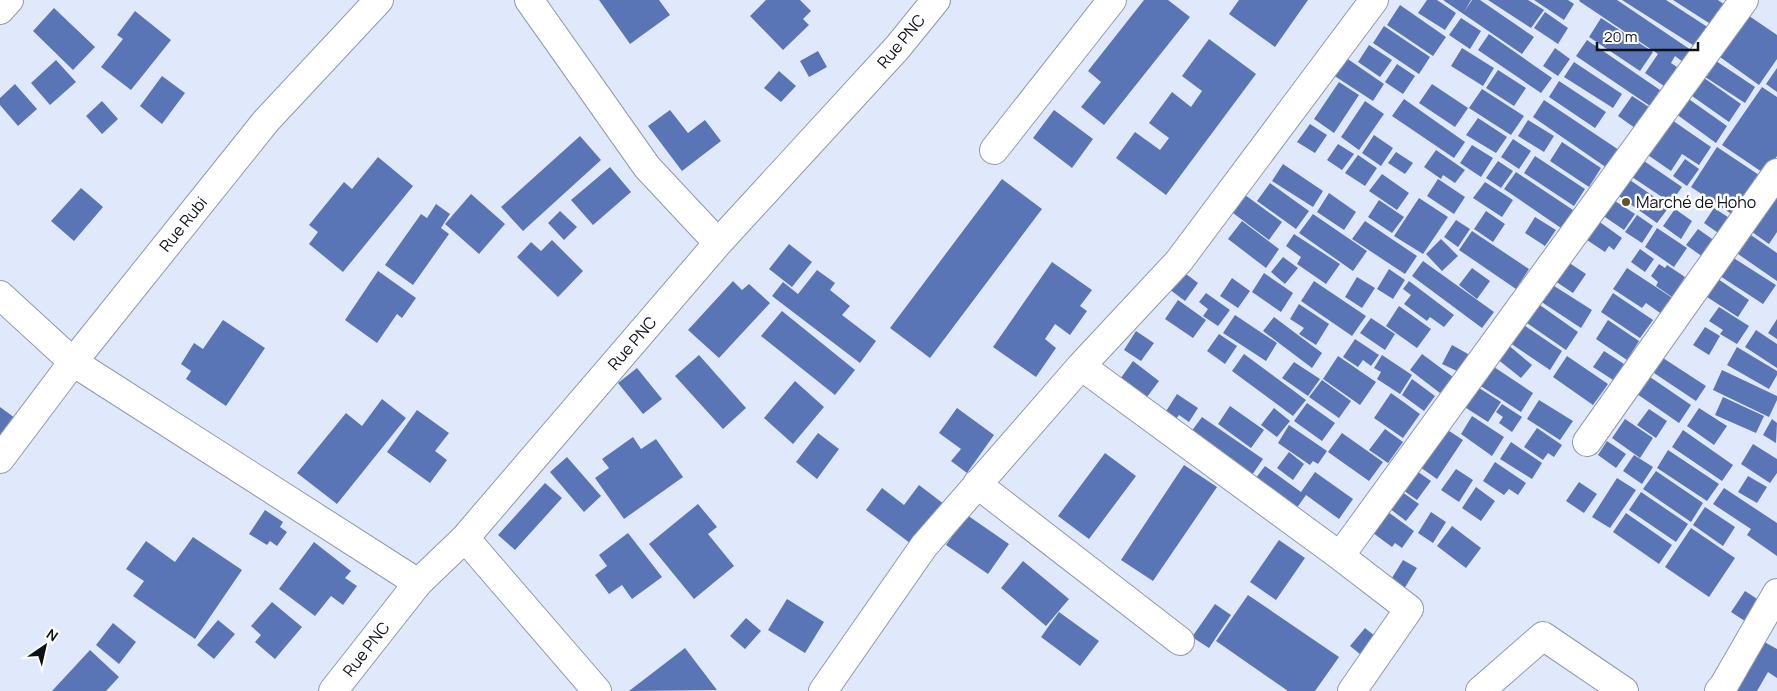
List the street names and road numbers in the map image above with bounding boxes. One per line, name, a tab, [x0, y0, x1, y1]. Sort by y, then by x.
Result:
street label: Rue PNC	[872, 9, 930, 73]
street label: Rue Rubi	[154, 192, 212, 256]
street label: Rue PNC	[603, 312, 661, 374]
street label: Rue PNC	[338, 617, 394, 681]

